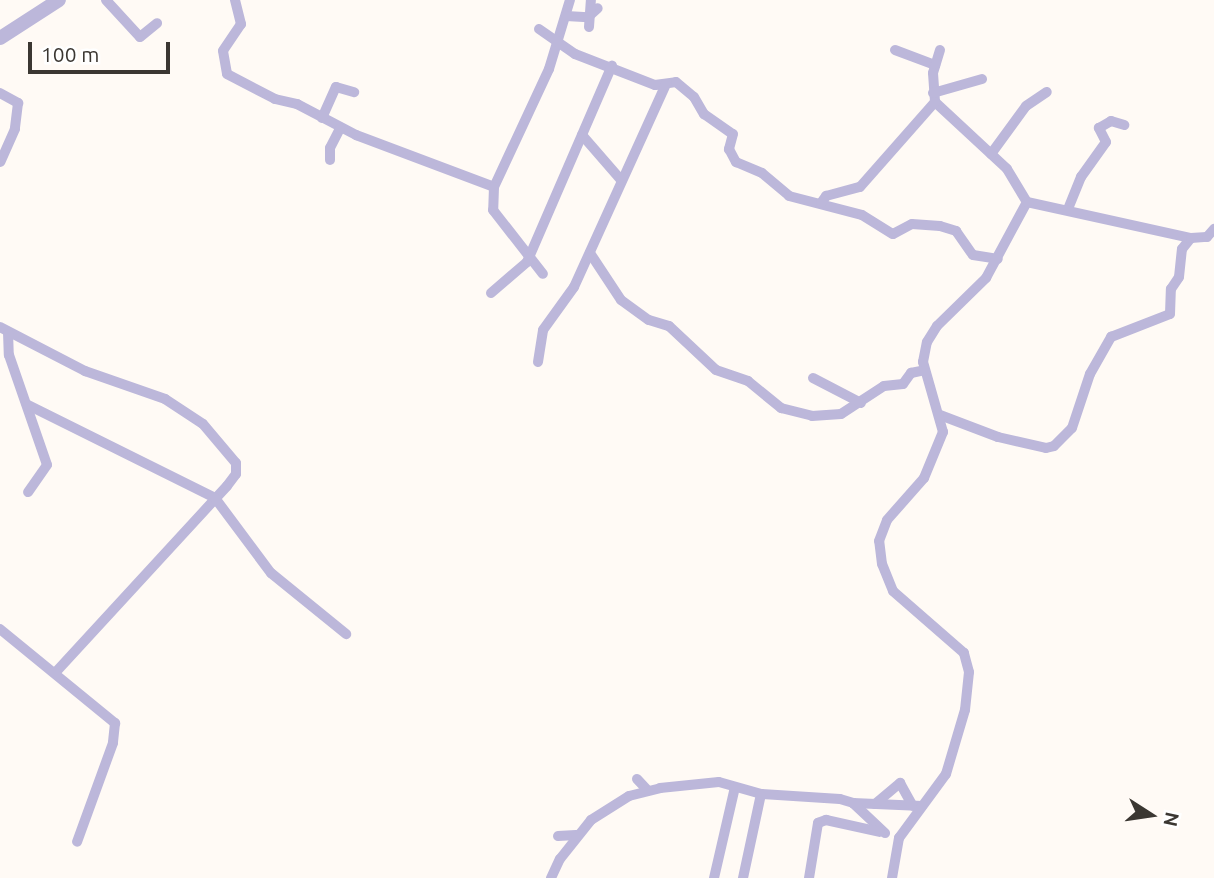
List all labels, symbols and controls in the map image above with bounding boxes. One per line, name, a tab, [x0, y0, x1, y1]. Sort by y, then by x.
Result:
scale bar	[32, 28, 173, 72]
text: 100 m	[41, 42, 99, 66]
north arrow	[1116, 780, 1186, 850]
text: N	[1159, 810, 1184, 829]

